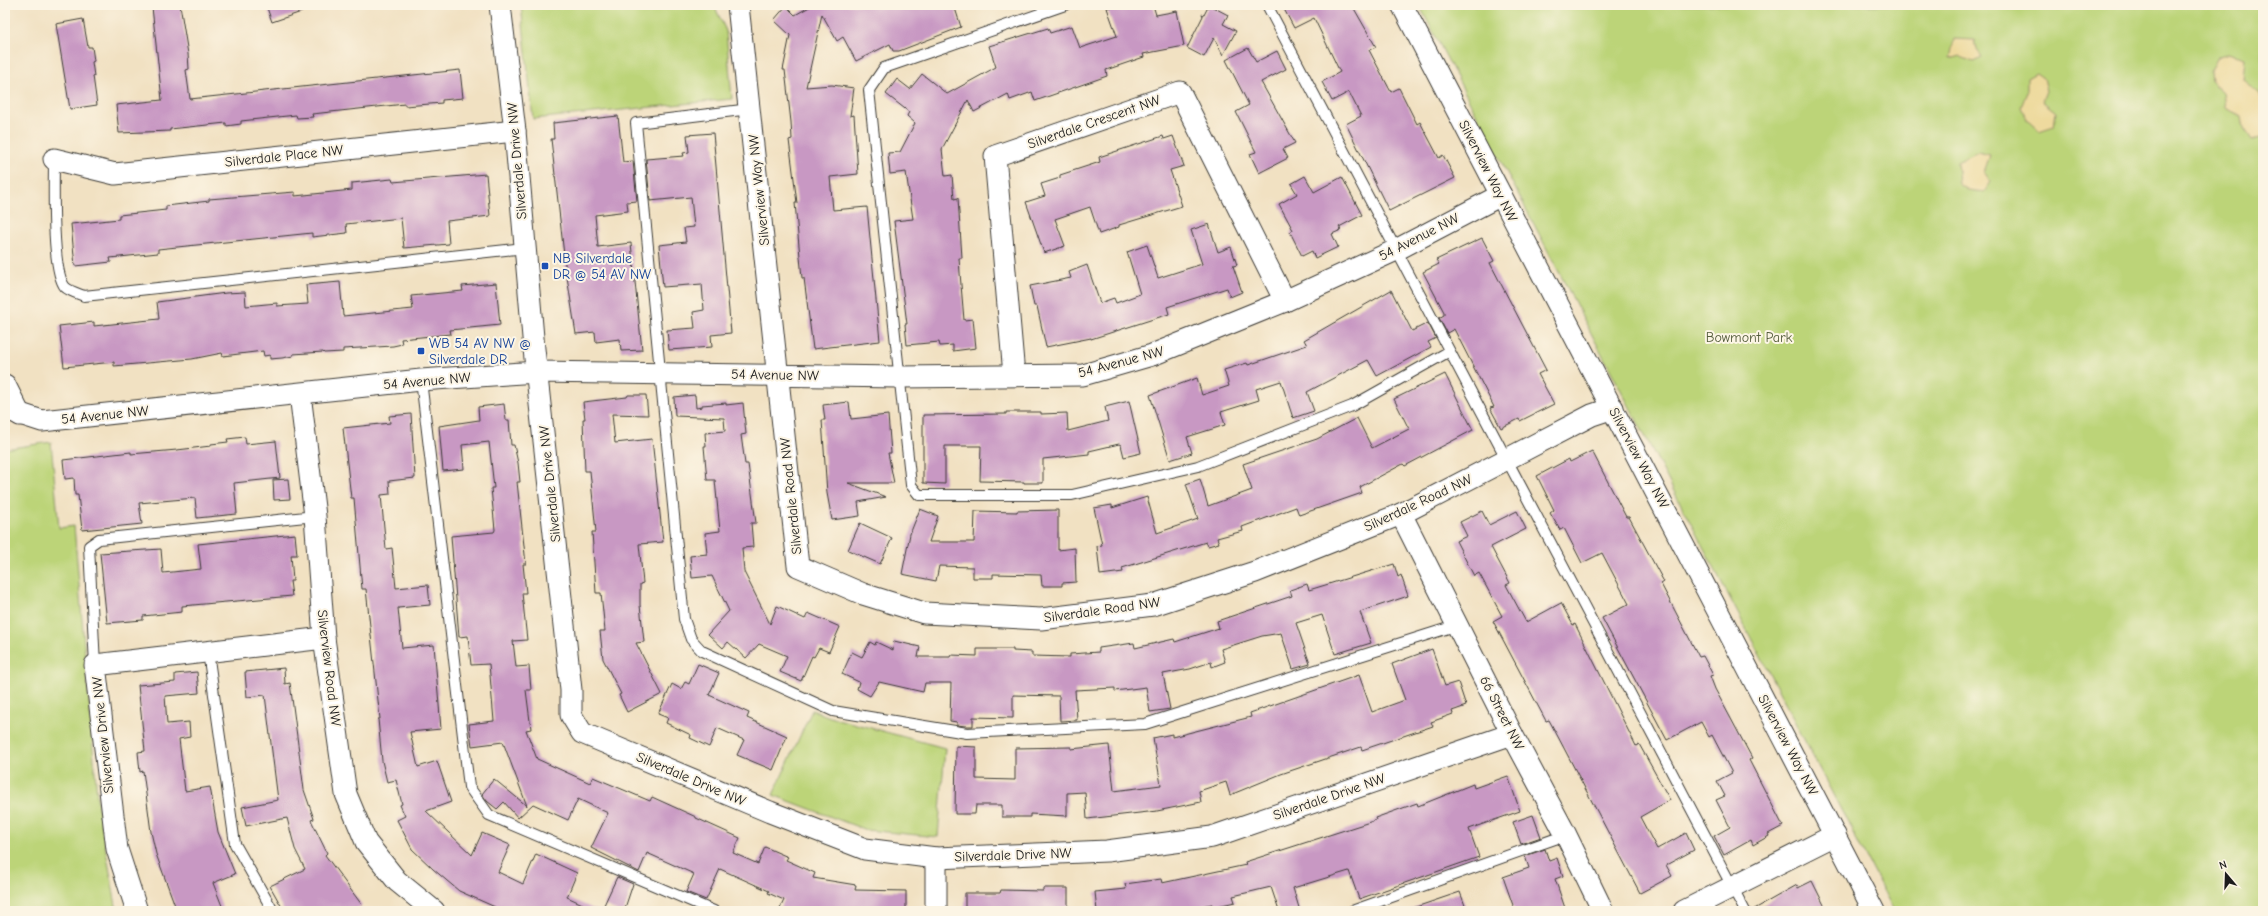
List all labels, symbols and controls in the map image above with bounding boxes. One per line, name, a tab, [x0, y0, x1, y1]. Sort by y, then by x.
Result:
street label: Silverdale Crescent NW	[1025, 91, 1163, 153]
street label: Silverdale Drive NW	[503, 101, 531, 220]
street label: Silverview Way NW	[1455, 117, 1521, 225]
street label: Silverview Way NW	[745, 133, 773, 247]
street label: Silverdale Place NW	[224, 141, 345, 171]
street label: 54 Avenue NW	[1376, 209, 1463, 264]
place label: NB Silverdale DR @ 54 AV NW	[553, 250, 652, 283]
marker: NB Silverdale DR @ 54 AV NW	[540, 261, 550, 271]
park label: Bowmont Park	[1706, 329, 1793, 346]
place label: WB 54 AV NW @ Silverdale DR	[429, 335, 531, 368]
street label: 54 Avenue NW	[1076, 342, 1166, 382]
marker: WB 54 AV NW @ Silverdale DR	[416, 346, 426, 356]
street label: 54 Avenue NW	[731, 366, 820, 384]
street label: 54 Avenue NW	[383, 369, 472, 393]
street label: 54 Avenue NW	[61, 402, 150, 428]
street label: Silverview Way NW	[1605, 405, 1673, 512]
street label: Silverdale Drive NW	[535, 424, 565, 543]
street label: Silverdale Road NW	[776, 436, 806, 555]
street label: Silverdale Road NW	[1361, 470, 1476, 536]
street label: Silverdale Road NW	[1043, 593, 1162, 627]
street label: Silverview Road NW	[313, 609, 345, 728]
street label: 66 Street NW	[1476, 673, 1528, 754]
street label: Silverview Drive NW	[88, 675, 118, 794]
street label: Silverview Way NW	[1754, 692, 1822, 799]
street label: Silverdale Drive NW	[634, 748, 749, 810]
street label: Silverdale Drive NW	[1271, 770, 1388, 824]
street label: Silverdale Drive NW	[954, 844, 1073, 866]
north arrow	[2206, 854, 2246, 894]
text: N	[2217, 858, 2228, 872]

